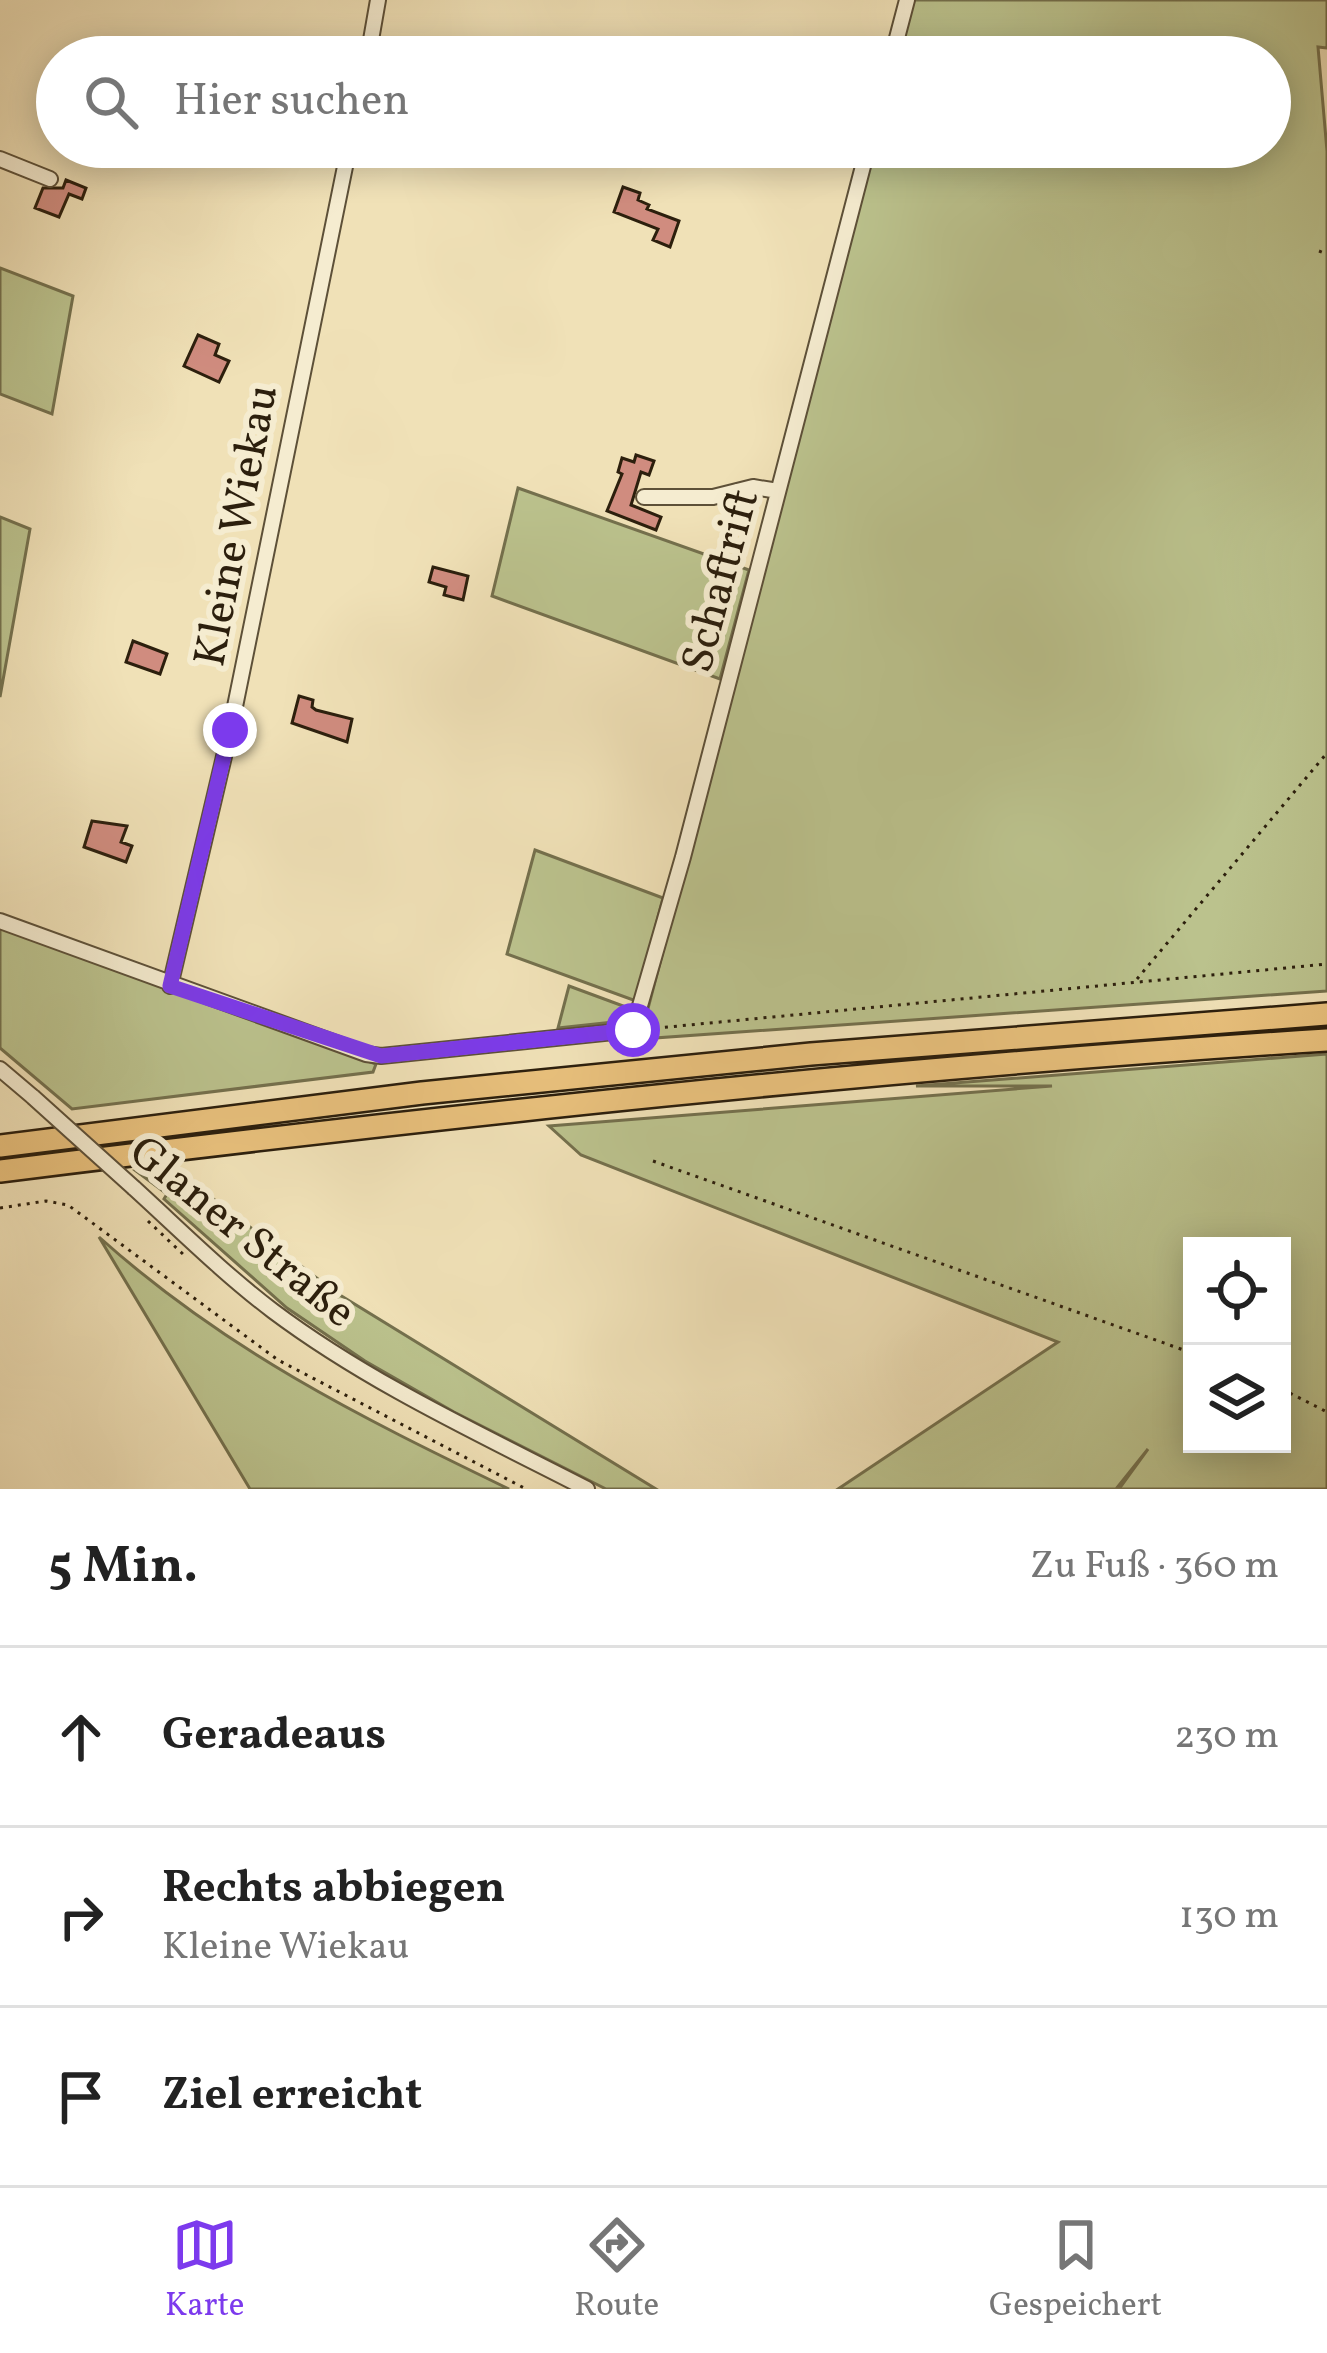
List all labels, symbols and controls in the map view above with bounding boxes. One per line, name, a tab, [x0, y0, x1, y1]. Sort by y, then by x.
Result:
search box	[36, 36, 1291, 168]
icon: search	[78, 69, 144, 135]
text: Hier suchen	[174, 71, 409, 134]
street label: Kleine Wiekau	[180, 380, 297, 672]
street label: Schaftrift	[668, 482, 777, 680]
route end	[203, 703, 257, 757]
route start	[606, 1003, 660, 1057]
street label: Glaner Straße	[115, 1123, 368, 1344]
map controls	[1183, 1237, 1291, 1453]
button: locate	[1183, 1237, 1291, 1345]
button: layers	[1183, 1345, 1291, 1453]
text: 5 Min.	[48, 1532, 198, 1603]
text: Zu Fuß · 360 m	[1030, 1540, 1279, 1594]
icon: ahead	[48, 1704, 114, 1770]
text: Geradeaus	[162, 1705, 386, 1768]
text: 230 m	[1174, 1710, 1279, 1764]
text: Rechts abbiegen	[162, 1858, 505, 1921]
icon: right	[48, 1884, 114, 1950]
text: 130 m	[1179, 1890, 1279, 1944]
text: Kleine Wiekau	[162, 1921, 410, 1975]
icon: arrive	[48, 2064, 114, 2130]
text: Ziel erreicht	[162, 2065, 422, 2128]
tab: Karte	[165, 2212, 244, 2330]
tab: Route	[574, 2212, 659, 2330]
tab: Gespeichert	[989, 2212, 1162, 2330]

